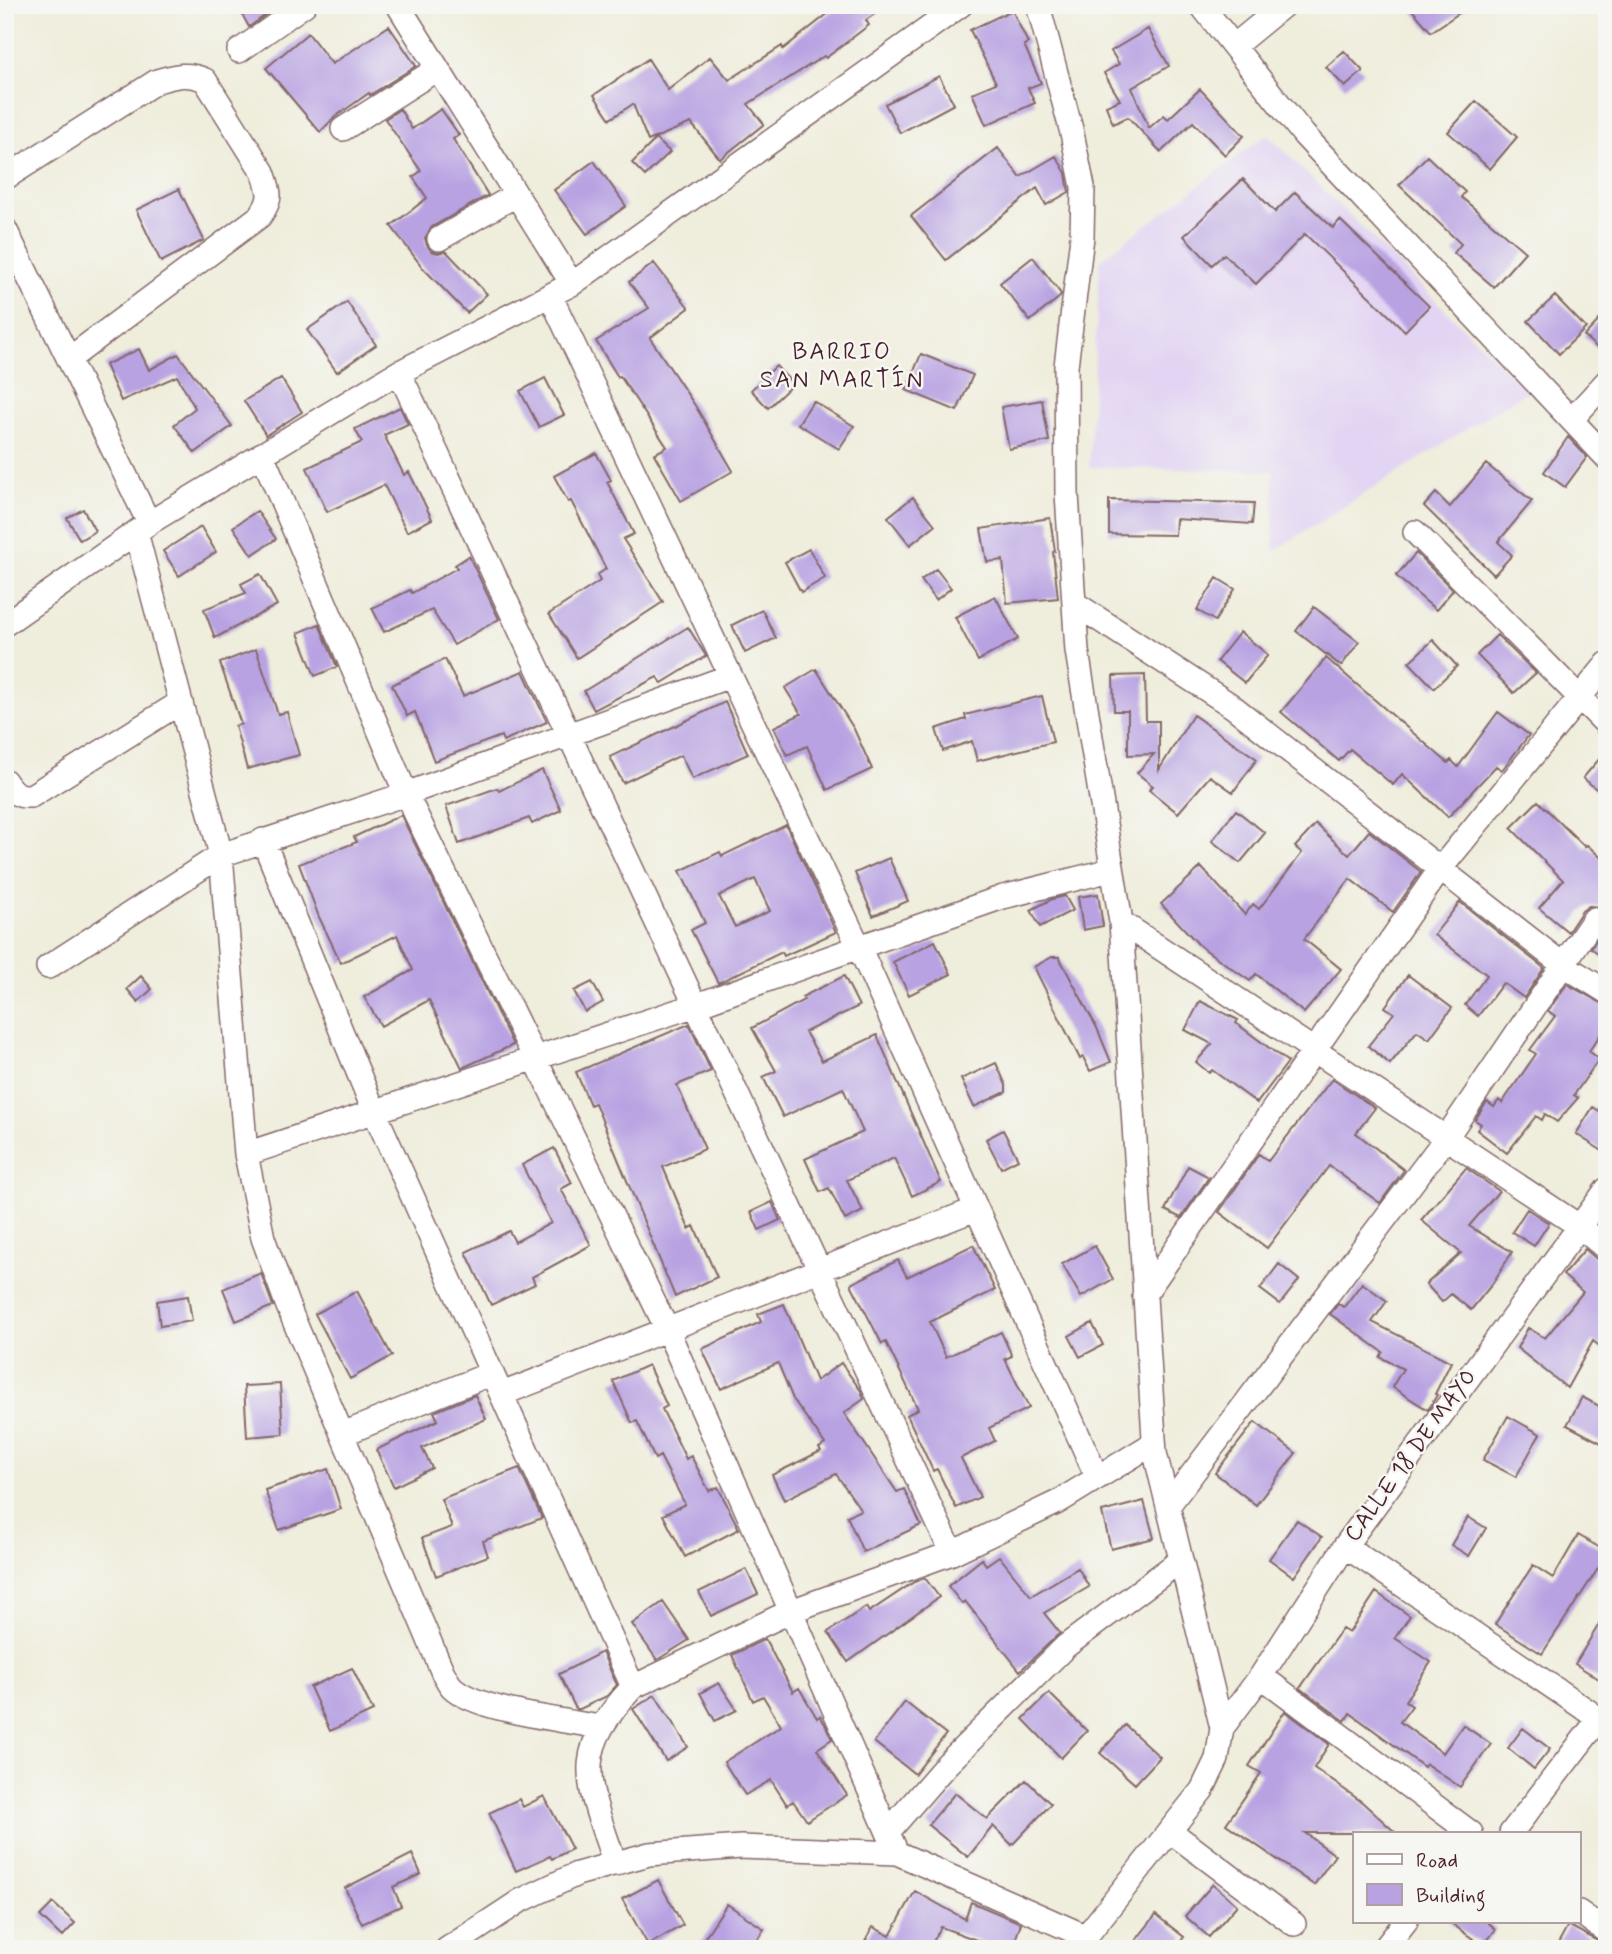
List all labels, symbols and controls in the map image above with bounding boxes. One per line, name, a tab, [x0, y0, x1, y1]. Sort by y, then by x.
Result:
district label: BARRIO SAN MARTÍN	[760, 337, 924, 396]
street label: CALLE 18 DE MAYO	[1338, 1364, 1484, 1548]
legend	[1353, 1832, 1580, 1923]
text: Road	[1416, 1847, 1458, 1875]
text: Building	[1416, 1882, 1486, 1912]

